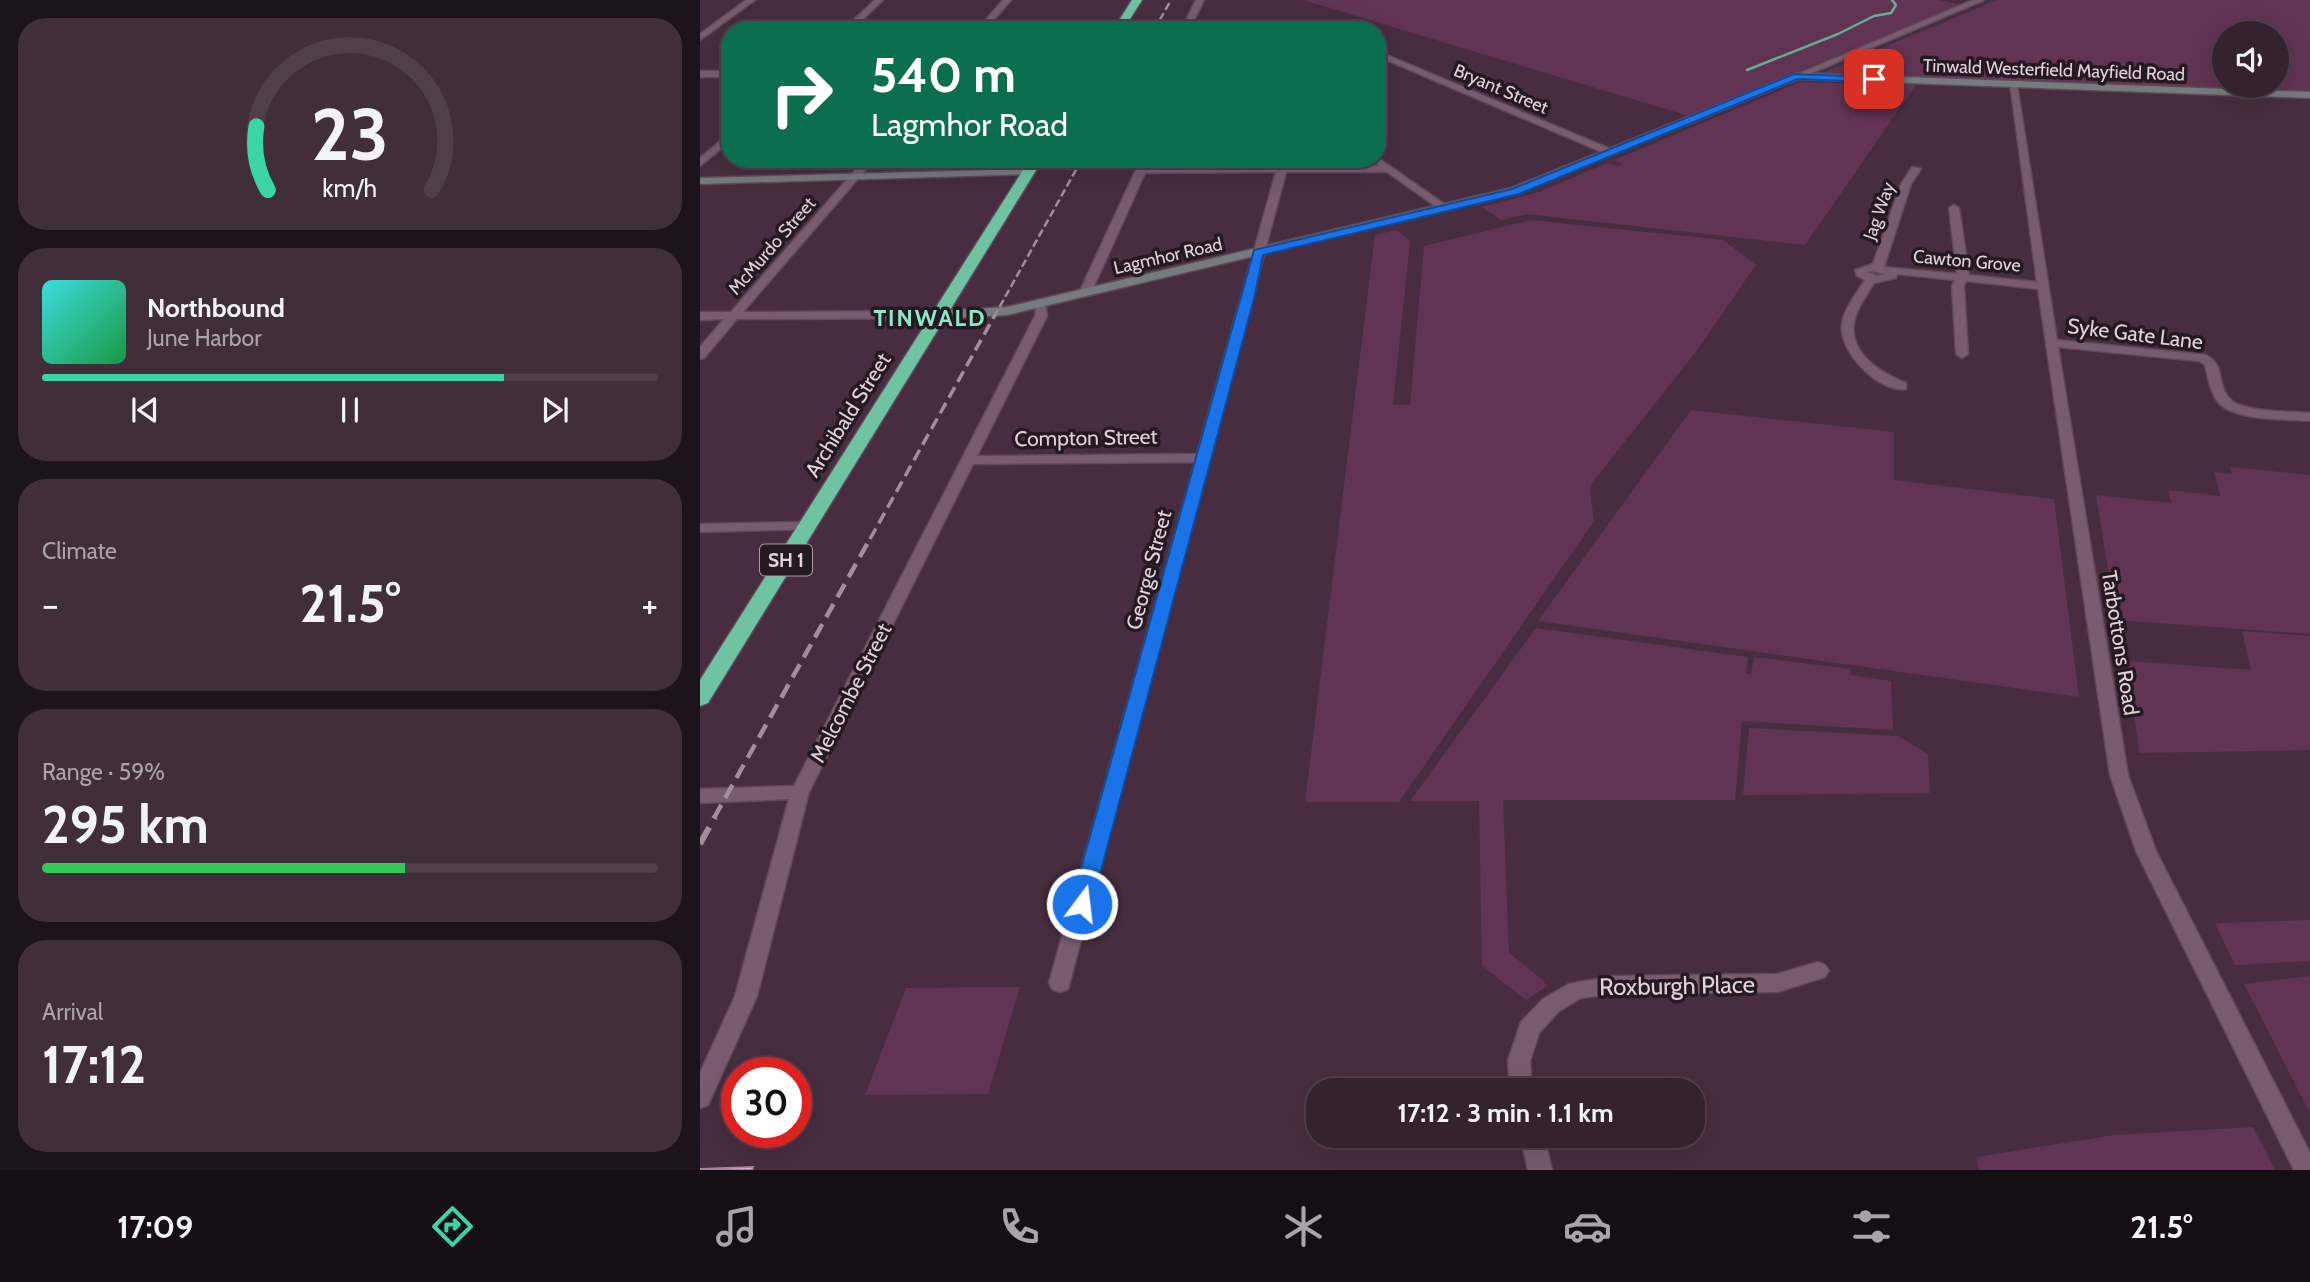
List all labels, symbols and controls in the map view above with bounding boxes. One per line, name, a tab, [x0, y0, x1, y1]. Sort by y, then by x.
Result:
map controls	[2212, 21, 2289, 98]
button: sound	[2212, 21, 2289, 98]
text: 540 m	[871, 45, 1016, 104]
icon: right	[756, 49, 847, 140]
pin	[1844, 49, 1904, 109]
street label: Tinwald Westerfield Mayfield Road	[1923, 54, 2185, 86]
street label: Bryant Street	[1451, 59, 1551, 119]
icon: arrive	[1855, 60, 1893, 98]
text: 23	[311, 91, 389, 179]
text: Lagmhor Road	[871, 105, 1068, 144]
text: km/h	[323, 173, 377, 203]
street label: Jag Way	[1858, 179, 1900, 244]
street label: McMurdo Street	[724, 193, 820, 299]
street label: Lagmhor Road	[1112, 233, 1224, 279]
street label: Cawton Grove	[1912, 245, 2022, 277]
text: Northbound	[147, 292, 285, 324]
district label: TINWALD	[873, 304, 987, 332]
street label: Syke Gate Lane	[2066, 313, 2205, 354]
text: June Harbor	[147, 324, 261, 352]
street label: Archibald Street	[799, 348, 896, 481]
icon: previous	[126, 391, 164, 429]
icon: pause	[331, 391, 369, 429]
icon: next	[536, 391, 574, 429]
street label: Compton Street	[1014, 424, 1158, 451]
street label: George Street	[1121, 507, 1176, 632]
text: Climate	[42, 537, 117, 565]
road number: SH 1	[760, 544, 812, 576]
street label: Tarbottons Road	[2097, 569, 2144, 717]
text: 21.5°	[299, 572, 401, 635]
text: −	[42, 581, 59, 628]
text: +	[641, 581, 658, 628]
street label: Melcombe Street	[805, 619, 896, 767]
text: Range · 59%	[42, 758, 165, 786]
text: 295 km	[42, 793, 209, 856]
position arrow	[1045, 867, 1119, 941]
street label: Roxburgh Place	[1599, 970, 1755, 1001]
text: Arrival	[42, 998, 103, 1026]
text: 17:12	[42, 1033, 146, 1096]
speed limit sign: 30	[721, 1057, 812, 1148]
text: 17:12 · 3 min · 1.1 km	[1397, 1097, 1614, 1129]
icon: directions	[428, 1202, 477, 1251]
icon: music	[712, 1202, 761, 1251]
icon: phone	[995, 1202, 1044, 1251]
icon: climate	[1279, 1202, 1328, 1251]
icon: car	[1563, 1202, 1612, 1251]
icon: filters	[1847, 1202, 1896, 1251]
text: 17:09	[117, 1207, 193, 1246]
text: 21.5°	[2130, 1207, 2193, 1246]

